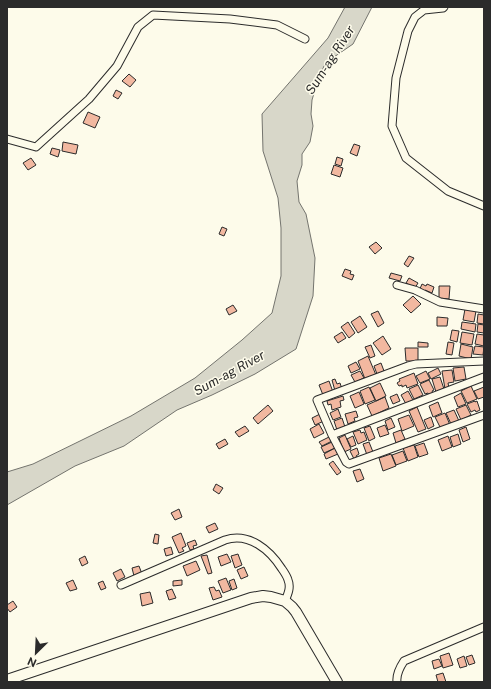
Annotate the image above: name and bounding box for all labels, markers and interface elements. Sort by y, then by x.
water label: Sum-ag River [302,23,358,97]
water label: Sum-ag River [191,347,267,399]
north arrow [16,633,56,673]
text: N [26,655,38,669]

